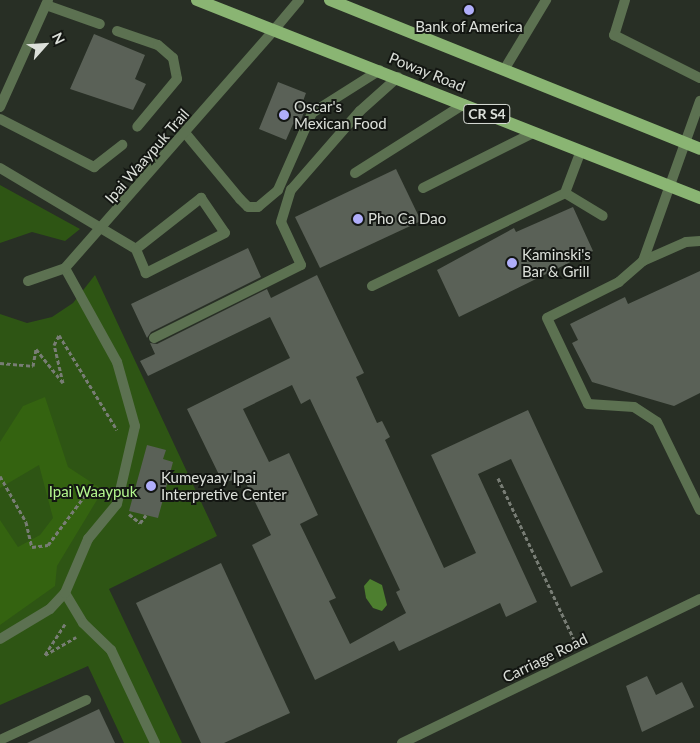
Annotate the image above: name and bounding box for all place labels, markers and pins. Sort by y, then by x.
marker: Bank of America [463,4,475,16]
place label: Bank of America [415,18,523,36]
place label: Oscar's Mexican Food [294,97,387,132]
marker: Oscar's Mexican Food [278,109,290,121]
place label: Pho Ca Dao [368,210,446,228]
marker: Pho Ca Dao [352,213,364,225]
place label: Kaminski's Bar & Grill [522,245,591,280]
marker: Kaminski's Bar & Grill [506,257,518,269]
place label: Kumeyaay Ipai Interpretive Center [161,468,287,503]
marker: Kumeyaay Ipai Interpretive Center [145,480,157,492]

